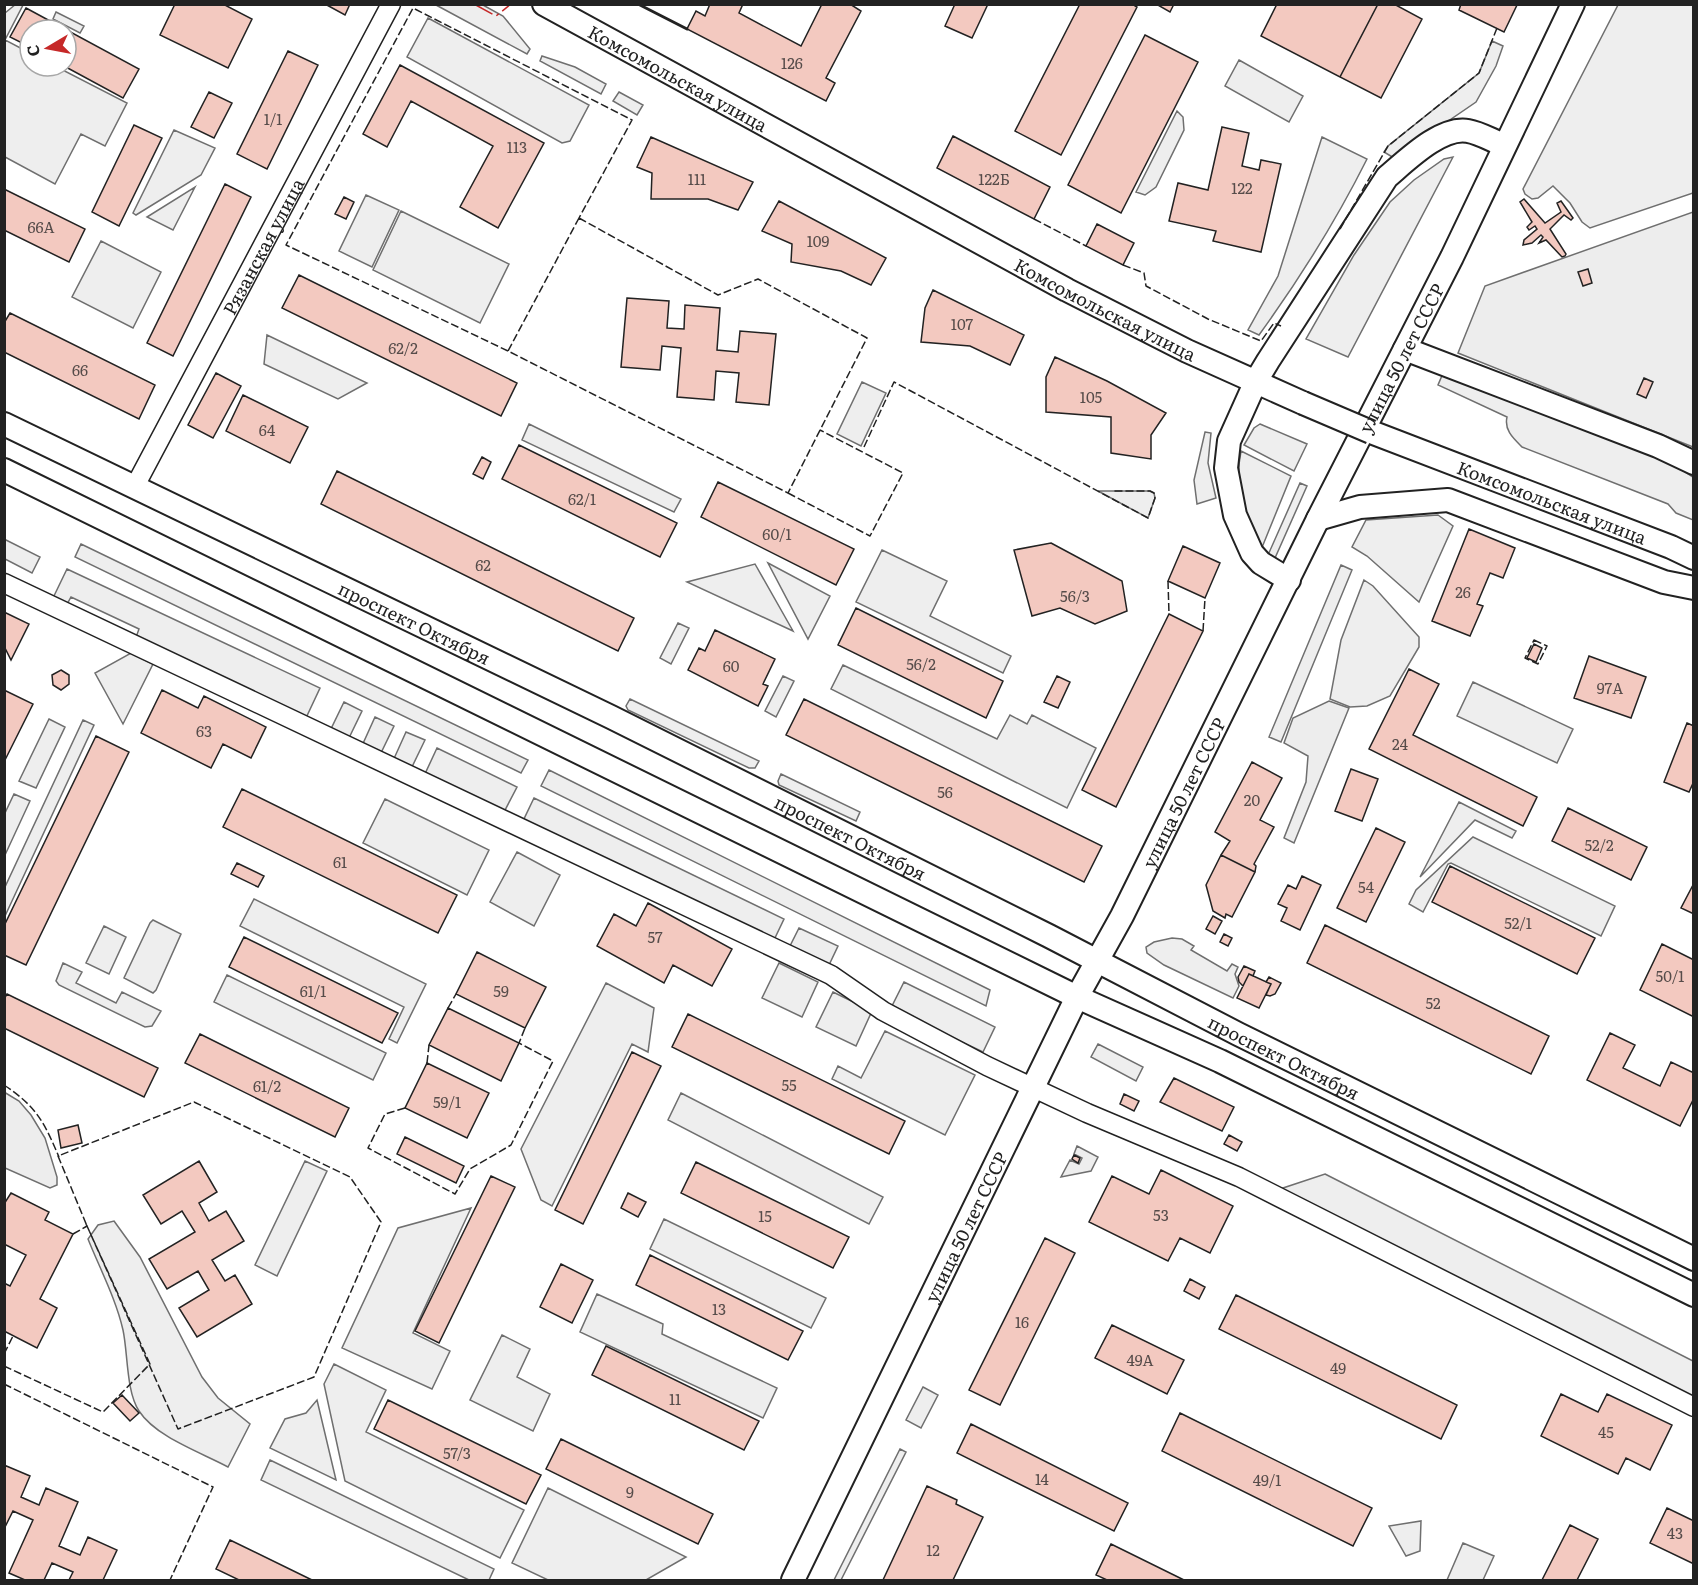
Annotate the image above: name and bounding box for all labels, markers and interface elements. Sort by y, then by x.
street label: Комсомольская улица [584,17,773,138]
north arrow [18,18,78,78]
text: С [19,43,45,58]
house number: 126 [781,51,803,74]
house number: 1/1 [264,107,282,130]
house number: 113 [507,135,527,158]
house number: 111 [688,167,706,190]
house number: 122Б [978,167,1010,190]
street label: Рязанская улица [215,173,310,319]
house number: 122 [1231,176,1253,199]
house number: 66А [27,215,55,238]
house number: 109 [807,229,829,252]
street label: Комсомольская улица [1010,251,1201,367]
street label: улица 50 лет СССР [1351,278,1450,437]
house number: 107 [951,312,974,335]
house number: 62/2 [388,336,418,359]
house number: 66 [72,358,88,381]
house number: 105 [1080,385,1103,408]
house number: 64 [259,418,275,441]
street label: Комсомольская улица [1453,453,1651,550]
house number: 62/1 [568,487,596,510]
house number: 60/1 [762,522,792,545]
house number: 62 [475,553,491,576]
street label: проспект Октября [334,574,495,670]
house number: 26 [1455,580,1471,603]
house number: 56/3 [1060,584,1090,607]
house number: 56/2 [906,652,936,675]
house number: 60 [723,654,740,677]
house number: 97А [1597,676,1623,699]
street label: улица 50 лет СССР [1134,712,1232,872]
house number: 63 [196,719,212,742]
house number: 24 [1392,732,1408,755]
house number: 56 [937,780,953,803]
street label: проспект Октября [770,788,931,886]
house number: 20 [1244,788,1260,811]
house number: 52/2 [1584,833,1614,856]
house number: 61 [333,850,347,873]
house number: 54 [1358,875,1374,898]
house number: 52/1 [1504,911,1532,934]
house number: 57 [647,925,663,948]
house number: 50/1 [1656,964,1684,987]
house number: 61/1 [300,979,326,1002]
house number: 59 [493,979,509,1002]
house number: 52 [1425,991,1441,1014]
street label: проспект Октября [1204,1007,1365,1106]
house number: 55 [781,1073,797,1096]
house number: 61/2 [253,1074,281,1097]
house number: 59/1 [433,1090,461,1113]
street label: улица 50 лет СССР [917,1147,1013,1307]
house number: 53 [1153,1203,1169,1226]
house number: 15 [758,1204,772,1227]
house number: 13 [712,1297,726,1320]
house number: 16 [1015,1310,1029,1333]
house number: 49А [1126,1348,1154,1371]
house number: 49 [1330,1356,1346,1379]
house number: 11 [669,1387,681,1410]
house number: 45 [1598,1420,1614,1443]
house number: 57/3 [443,1441,471,1464]
house number: 14 [1035,1467,1049,1490]
house number: 49/1 [1253,1468,1281,1491]
house number: 9 [626,1480,634,1503]
house number: 43 [1667,1521,1683,1544]
house number: 12 [926,1538,940,1561]

